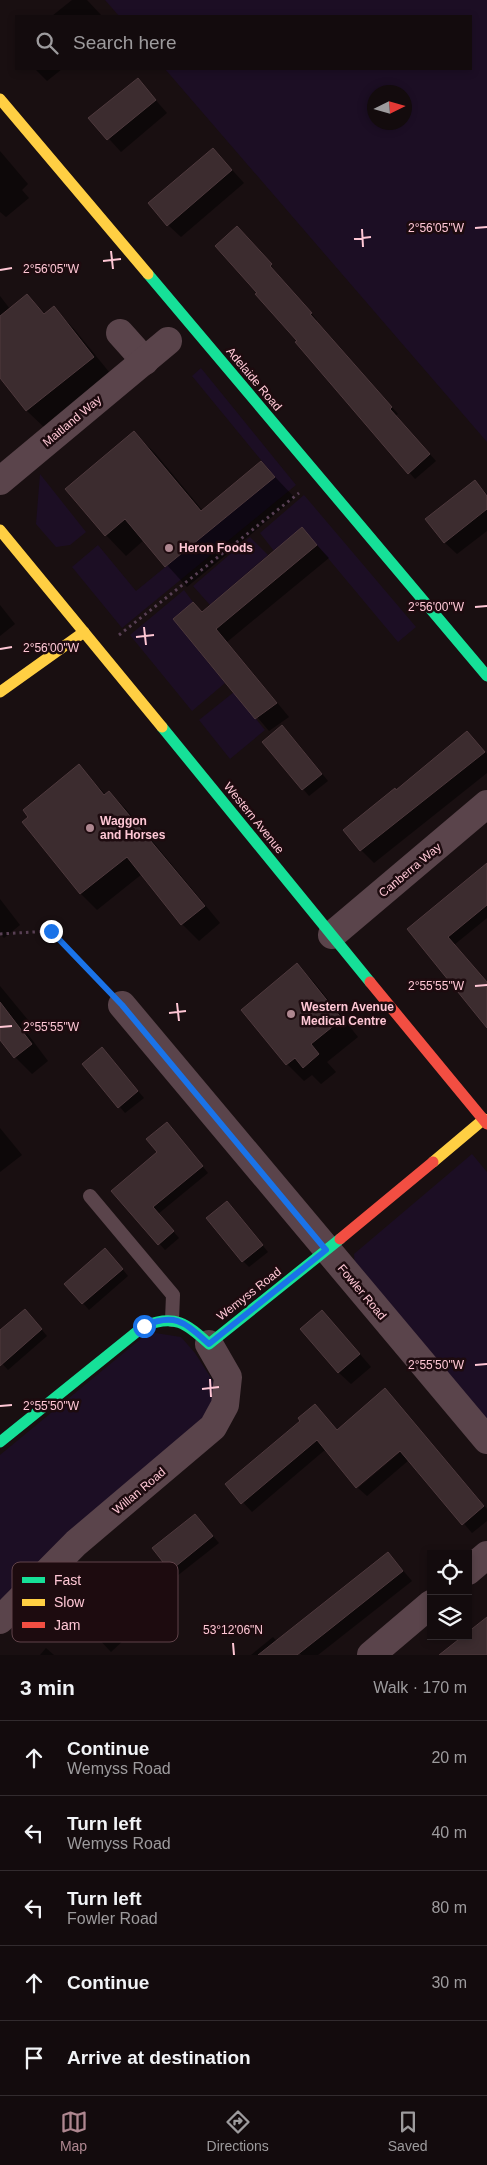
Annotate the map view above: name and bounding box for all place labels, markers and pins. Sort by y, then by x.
place label: Heron Foods [179,541,253,555]
marker: Heron Foods [163,542,175,554]
place label: Waggon and Horses [100,814,166,842]
marker: Waggon and Horses [84,822,96,834]
place label: Western Avenue Medical Centre [301,1000,394,1028]
marker: Western Avenue Medical Centre [285,1008,297,1020]

